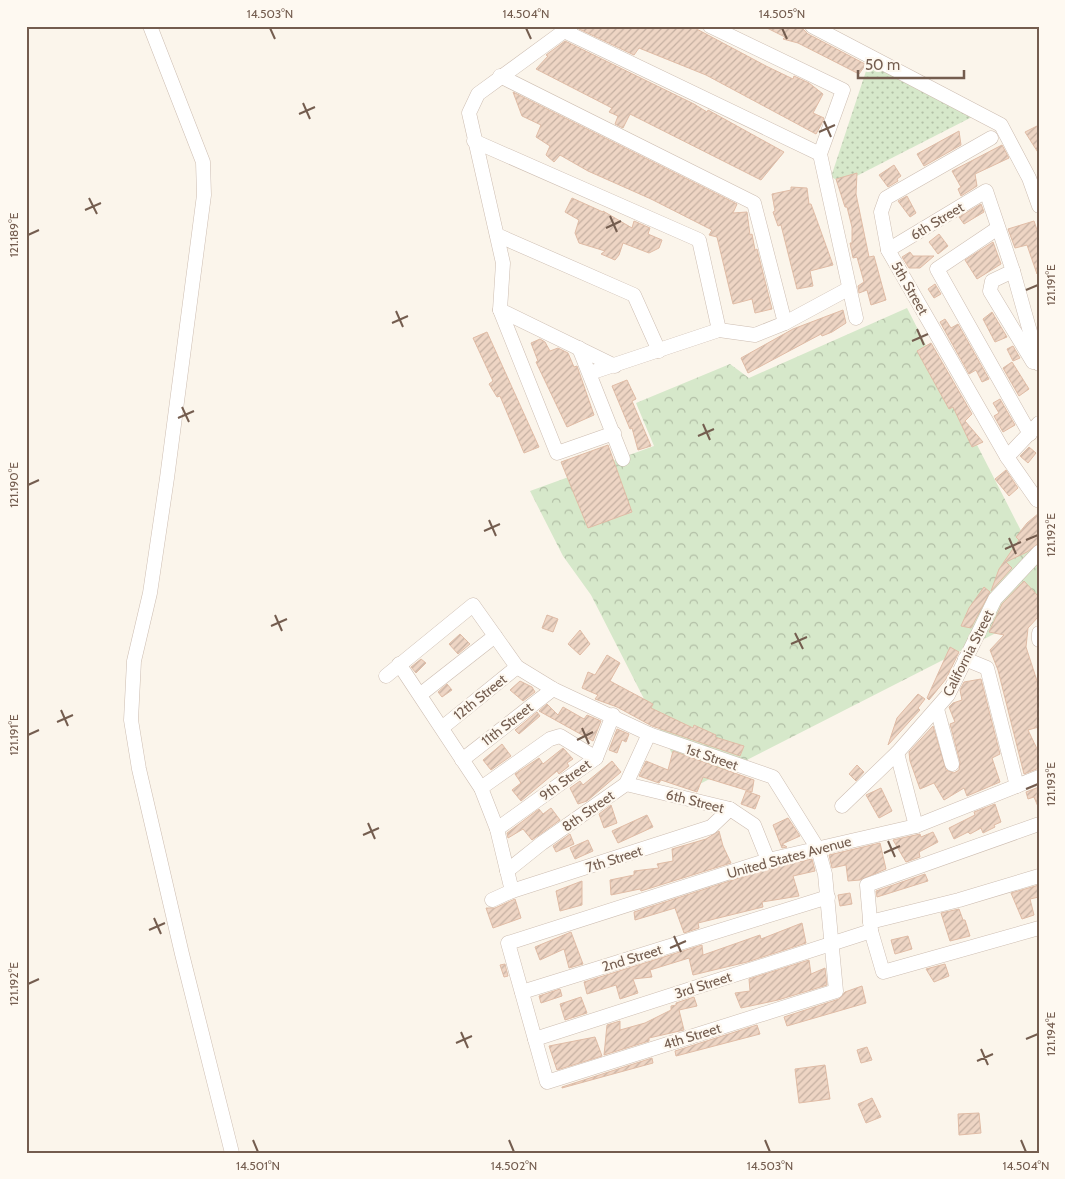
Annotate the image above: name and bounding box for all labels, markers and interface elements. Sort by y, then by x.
text: 14.503°N [247,6,293,21]
text: 14.504°N [503,6,549,21]
text: 14.505°N [759,6,805,21]
scale bar [858,48,964,80]
text: 50 m [865,56,900,74]
street label: 6th Street [907,198,967,244]
text: 121.189°E [6,212,21,257]
street label: 5th Street [887,258,933,318]
text: 121.191°E [1043,264,1058,306]
text: 121.190°E [6,462,21,508]
text: 121.192°E [1043,513,1058,557]
street label: California Street [938,606,998,699]
street label: 12th Street [450,670,510,724]
street label: 11th Street [478,698,537,750]
text: 121.191°E [6,714,21,756]
street label: 1st Street [683,740,741,774]
street label: 9th Street [536,755,595,805]
text: 121.193°E [1043,762,1058,806]
street label: 6th Street [664,785,726,817]
street label: 8th Street [558,786,618,836]
street label: United States Avenue [725,832,853,882]
street label: 7th Street [583,841,645,877]
street label: 2nd Street [600,940,665,976]
text: 121.192°E [6,962,21,1006]
street label: 3rd Street [672,967,734,1003]
text: 121.194°E [1043,1012,1058,1056]
street label: 4th Street [661,1019,723,1053]
text: 14.501°N [236,1158,280,1173]
text: 14.502°N [491,1158,537,1173]
text: 14.503°N [747,1158,793,1173]
text: 14.504°N [1003,1158,1049,1173]

